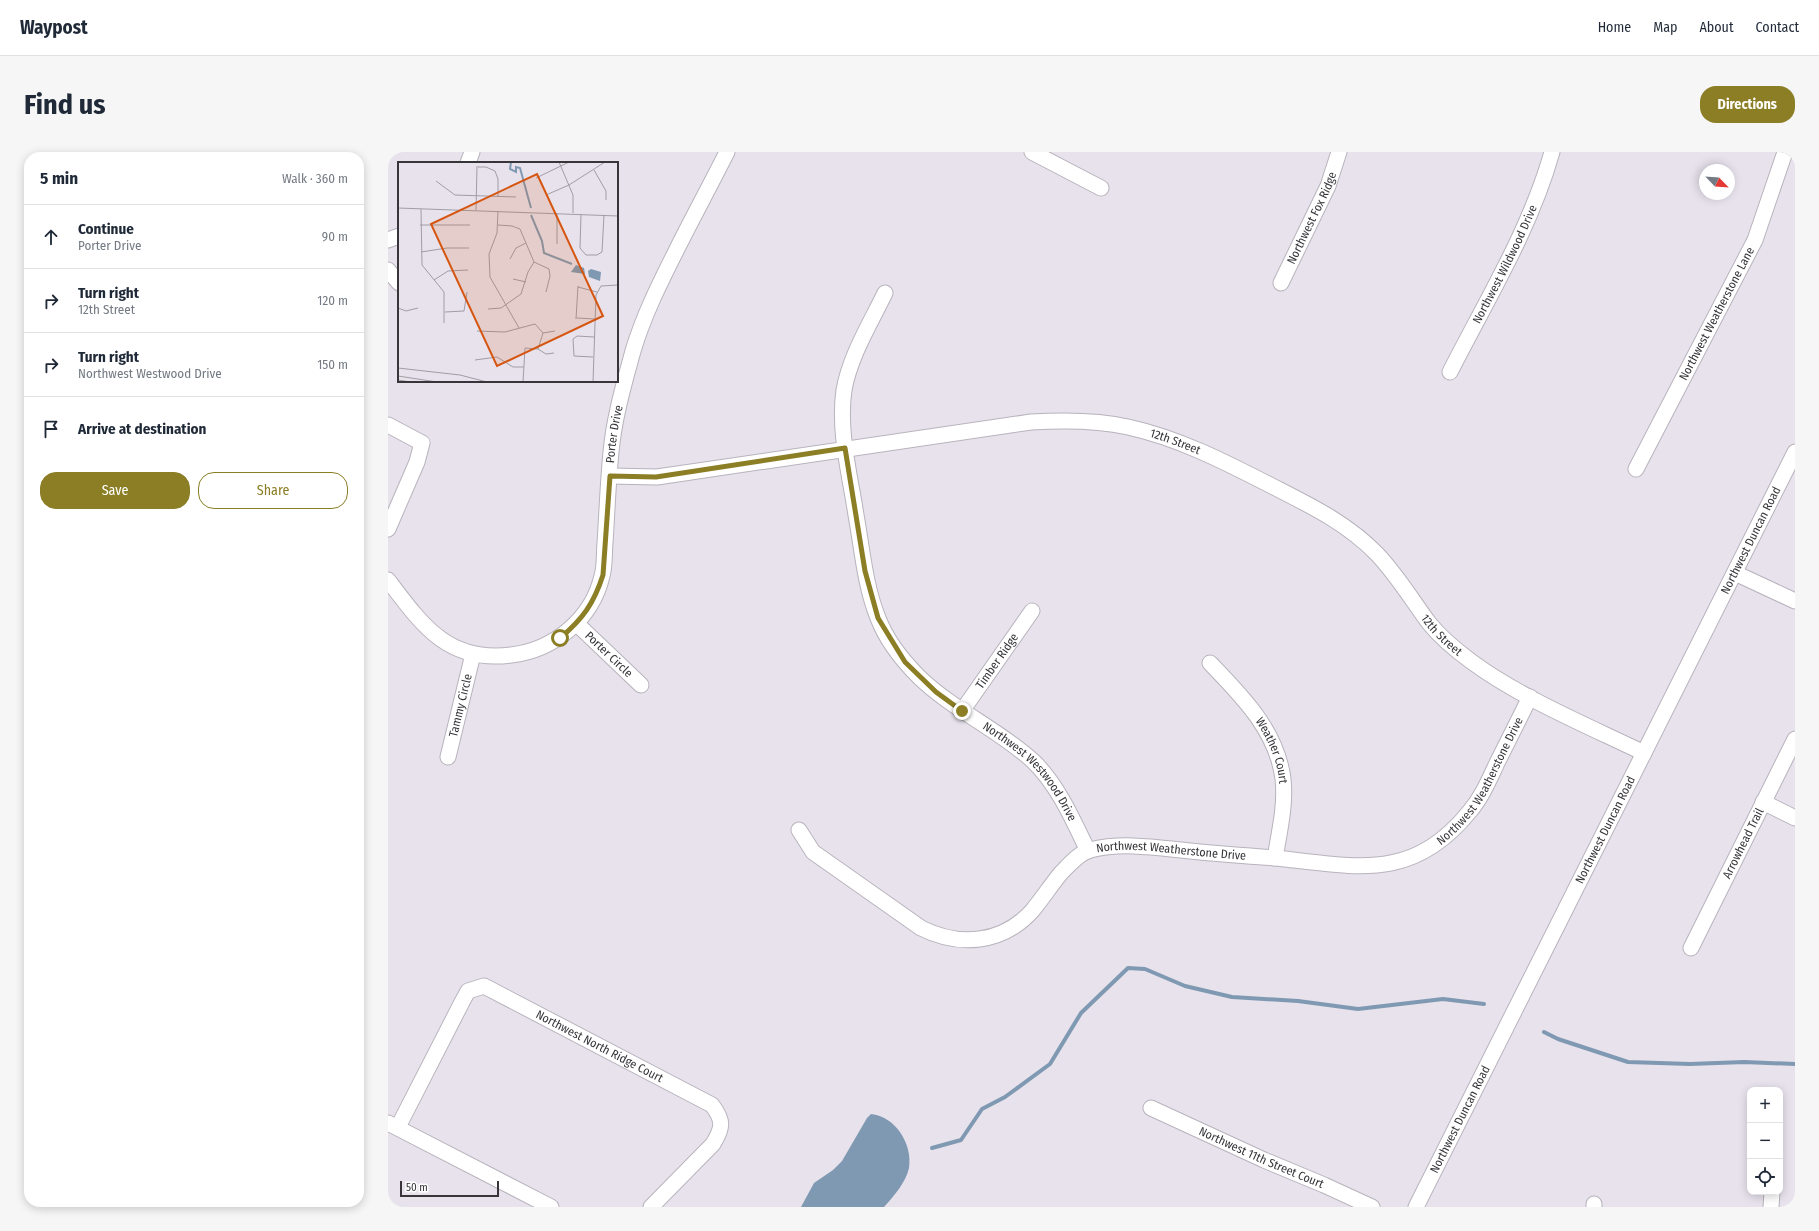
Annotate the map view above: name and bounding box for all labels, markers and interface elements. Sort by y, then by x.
text: Waypost [20,16,88,39]
text: Home [1598,19,1631,36]
text: Map [1653,19,1677,36]
text: About [1699,19,1734,36]
text: Contact [1756,19,1799,36]
button: Directions [1700,86,1795,123]
text: Find us [24,88,106,121]
inset map [398,162,618,382]
north arrow [1699,164,1735,200]
text: 5 min [40,168,78,189]
street label: Northwest Fox Ridge [1284,170,1339,266]
text: Walk · 360 m [282,171,348,186]
street label: Northwest Wildwood Drive [1470,203,1540,326]
text: Continue [78,220,134,238]
icon: ahead [40,226,62,248]
text: 90 m [322,229,348,244]
text: Porter Drive [78,238,141,253]
street label: Northwest Weatherstone Lane [1676,245,1757,383]
text: Turn right [78,284,139,302]
icon: right [40,290,62,312]
text: 120 m [317,293,348,308]
text: 12th Street [78,302,135,317]
text: Turn right [78,348,139,366]
icon: right [40,354,62,376]
text: 150 m [317,357,348,372]
text: Northwest Westwood Drive [78,366,222,381]
street label: Porter Drive [603,404,626,464]
icon: arrive [40,418,62,440]
text: Arrive at destination [78,420,206,438]
street label: 12th Street [1148,426,1203,457]
button: Save [40,472,190,509]
button: Share [198,472,348,509]
street label: Northwest Duncan Road [1718,484,1783,596]
street label: 12th Street [1418,612,1465,659]
street label: Porter Circle [582,628,636,680]
route start [551,629,569,647]
street label: Timber Ridge [973,631,1021,691]
street label: Tammy Circle [446,672,475,739]
route end [953,702,971,720]
street label: Weather Court [1253,715,1290,784]
street label: Northwest Weatherstone Drive [1434,715,1526,848]
street label: Northwest Westwood Drive [980,719,1079,824]
street label: Northwest Duncan Road [1573,774,1638,886]
street label: Arrowhead Trail [1720,806,1767,881]
street label: Northwest Weatherstone Drive [1095,839,1247,863]
street label: Northwest North Ridge Court [534,1007,666,1085]
street label: Northwest Duncan Road [1427,1063,1493,1175]
map controls [1747,1087,1783,1195]
button: + [1747,1087,1783,1123]
button: − [1747,1123,1783,1159]
street label: Northwest 11th Street Court [1197,1124,1326,1191]
button: locate [1747,1159,1783,1195]
scale bar [400,1179,499,1198]
text: 50 m [406,1181,428,1194]

